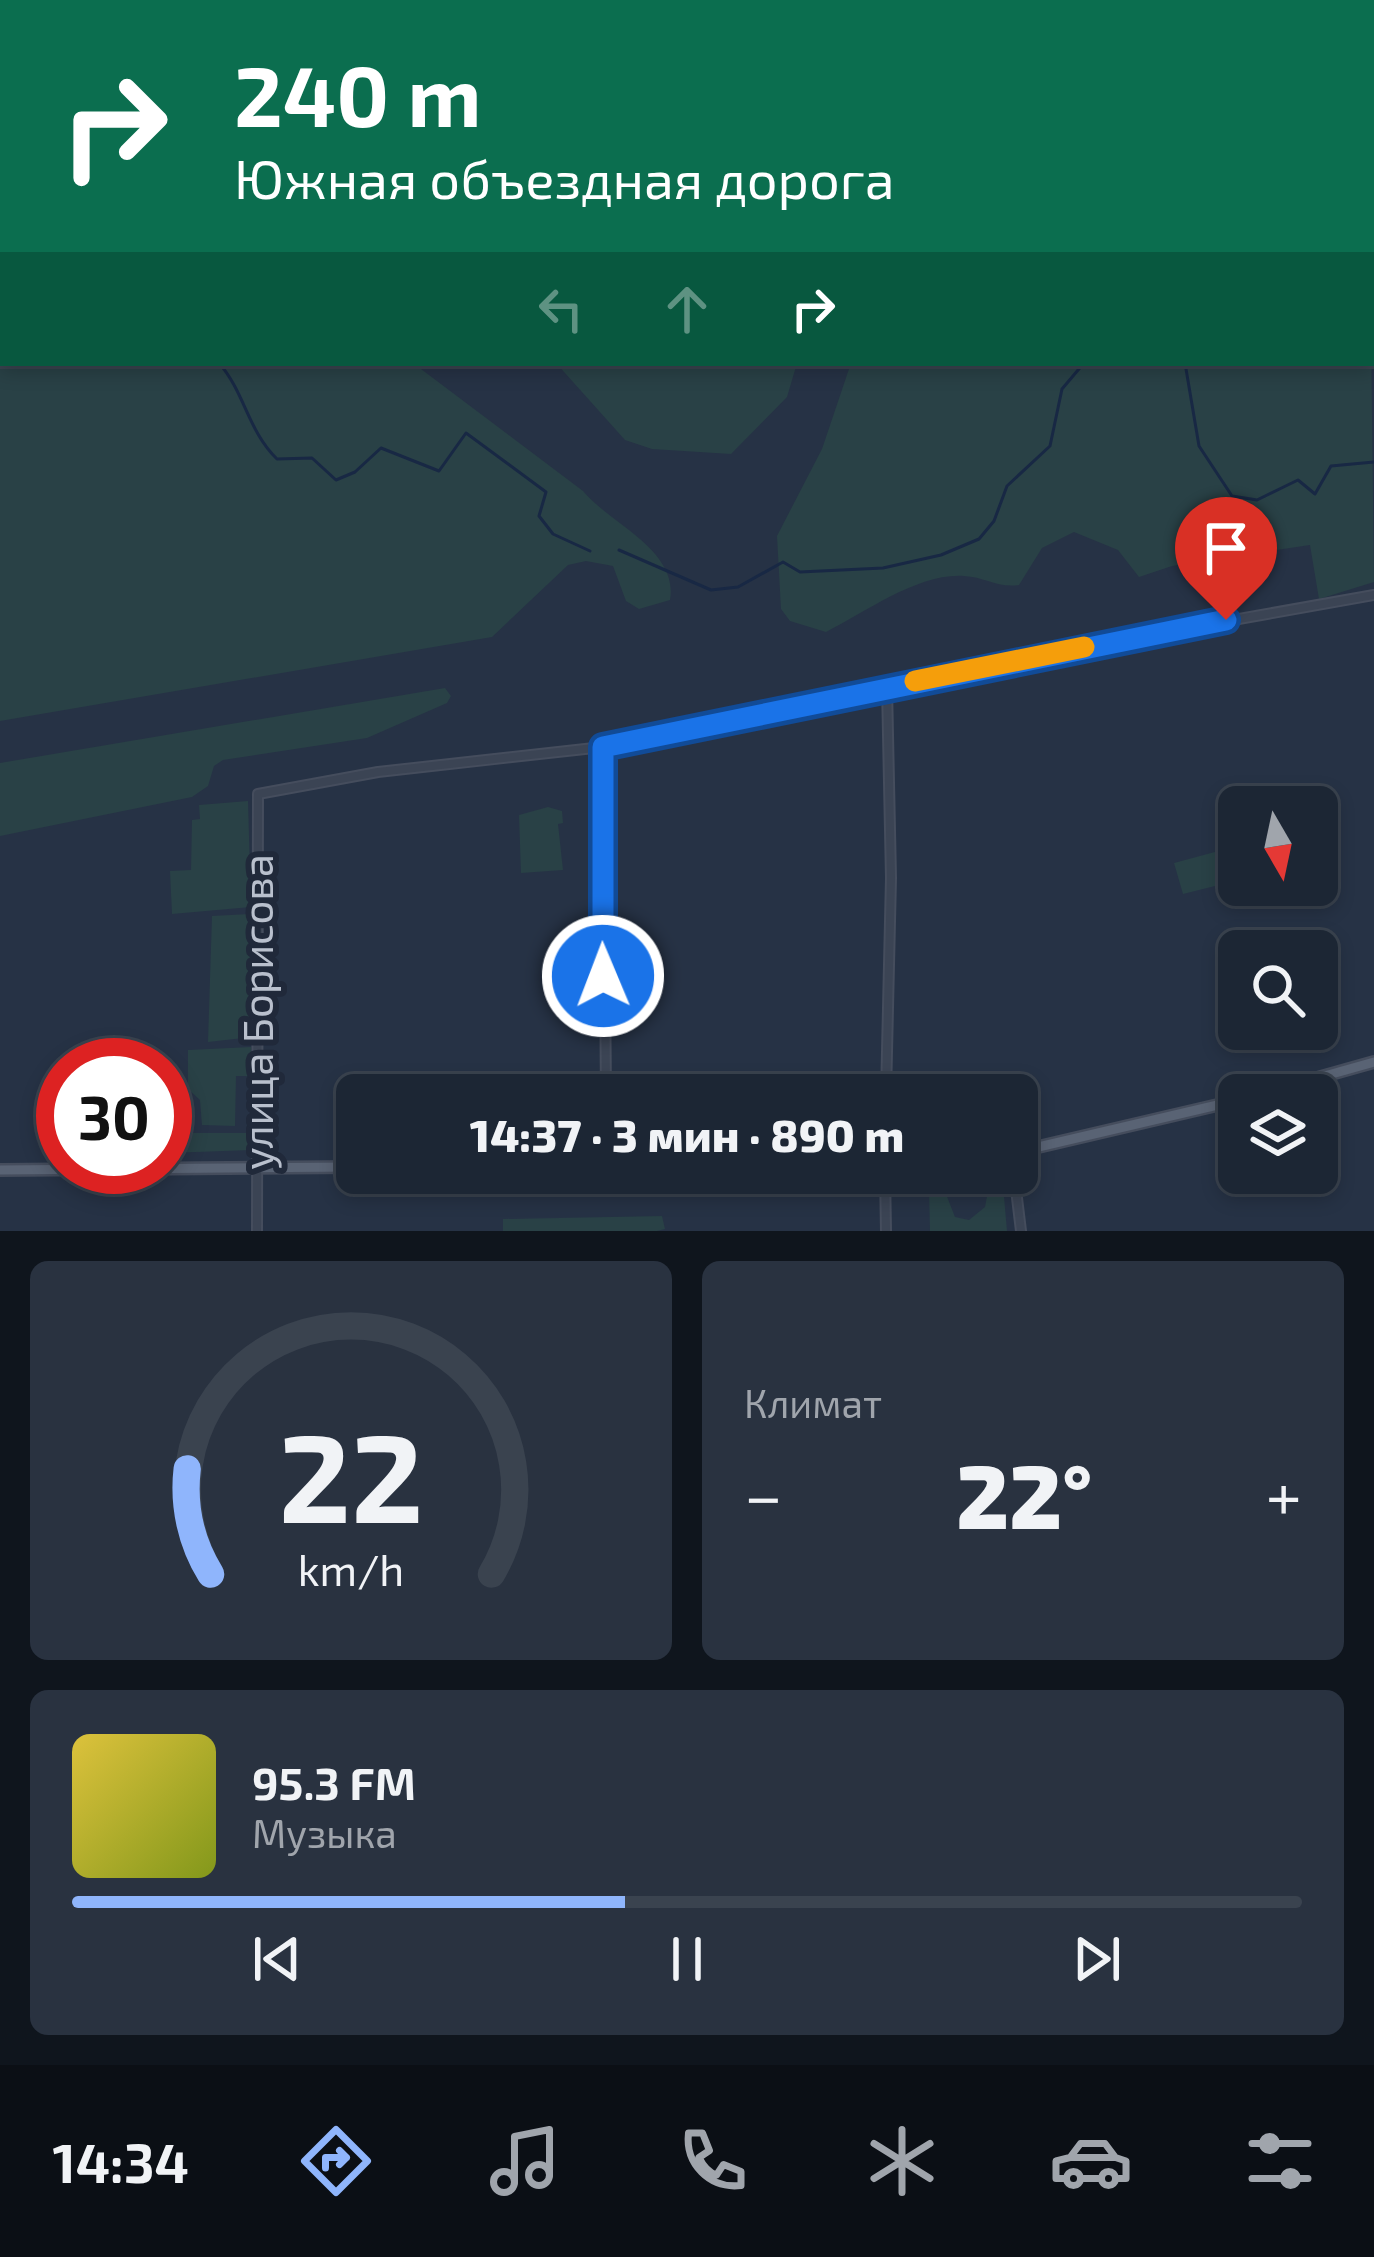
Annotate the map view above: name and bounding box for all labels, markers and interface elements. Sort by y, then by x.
text: 240 m [234,43,481,144]
icon: right [36,48,192,204]
text: Южная объездная дорога [234,145,895,210]
icon: left [528,276,594,342]
icon: ahead [654,276,720,342]
icon: right [780,276,846,342]
pin [1175,497,1277,620]
icon: arrive [1193,515,1259,581]
north arrow [1218,786,1338,906]
map controls [1218,786,1338,1194]
street label: улица Борисова [231,854,282,1170]
position arrow [540,913,666,1039]
button: search [1218,930,1338,1050]
speed limit sign: 30 [36,1038,192,1194]
button: layers [1218,1074,1338,1194]
text: 14:37 · 3 мин · 890 m [470,1107,904,1161]
text: Климат [744,1379,882,1426]
text: 22 [278,1398,424,1548]
text: 22° [956,1439,1092,1547]
text: − [744,1454,783,1533]
text: + [1266,1454,1302,1533]
text: km/h [298,1542,404,1594]
text: 95.3 FM [252,1755,416,1809]
text: Музыка [252,1809,397,1856]
icon: previous [244,1926,310,1992]
icon: pause [654,1926,720,1992]
icon: next [1064,1926,1130,1992]
icon: directions [294,2119,378,2203]
icon: music [483,2119,567,2203]
icon: phone [671,2119,755,2203]
icon: climate [860,2119,944,2203]
icon: car [1049,2119,1133,2203]
icon: filters [1238,2119,1322,2203]
text: 14:34 [52,2129,189,2194]

